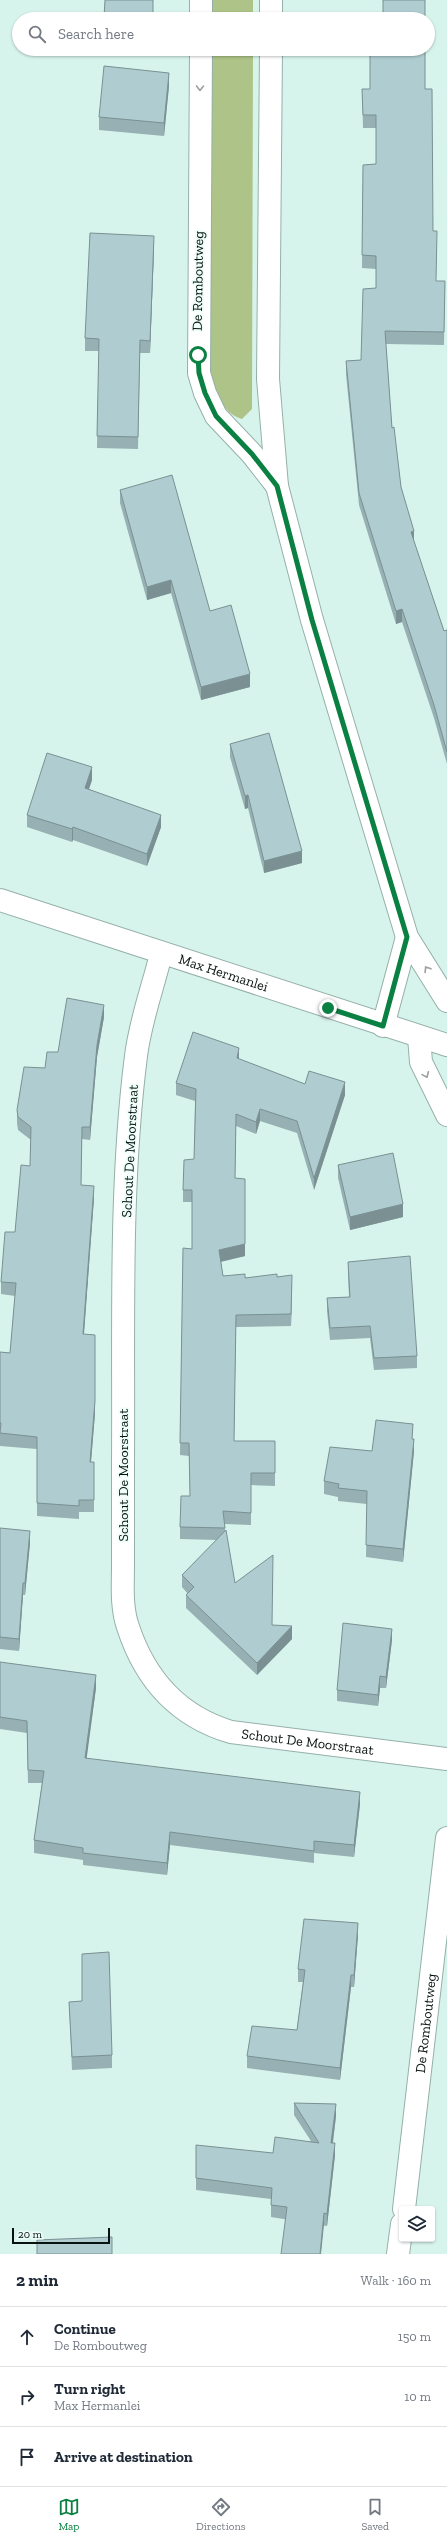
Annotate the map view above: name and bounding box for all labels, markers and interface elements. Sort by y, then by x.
search box [12,12,435,56]
icon: search [26,23,48,45]
text: Search here [58,25,134,43]
one-way arrow [196,85,204,91]
street label: De Romboutweg [189,231,207,331]
route start [189,346,207,364]
street label: Max Hermanlei [177,950,271,995]
one-way arrow [424,966,432,973]
route end [319,999,337,1017]
one-way arrow [421,1070,429,1078]
street label: Schout De Moorstraat [118,1083,142,1218]
street label: Schout De Moorstraat [115,1408,132,1542]
street label: Schout De Moorstraat [241,1725,376,1758]
street label: De Romboutweg [411,1972,440,2074]
map controls [399,2206,435,2242]
button: layers [399,2206,435,2242]
scale bar [12,2226,110,2245]
text: 20 m [18,2228,42,2241]
text: 2 min [16,2270,58,2290]
text: Walk · 160 m [361,2273,431,2288]
text: Continue [54,2320,116,2338]
icon: ahead [16,2326,38,2348]
text: 150 m [398,2329,431,2344]
text: De Romboutweg [54,2338,147,2353]
text: Turn right [54,2380,125,2398]
icon: right [16,2386,38,2408]
text: 10 m [404,2389,431,2404]
text: Max Hermanlei [54,2398,141,2413]
icon: arrive [16,2446,38,2468]
text: Arrive at destination [54,2448,193,2466]
tab: Map [58,2496,80,2533]
tab: Directions [196,2496,246,2533]
tab: Saved [361,2496,389,2533]

